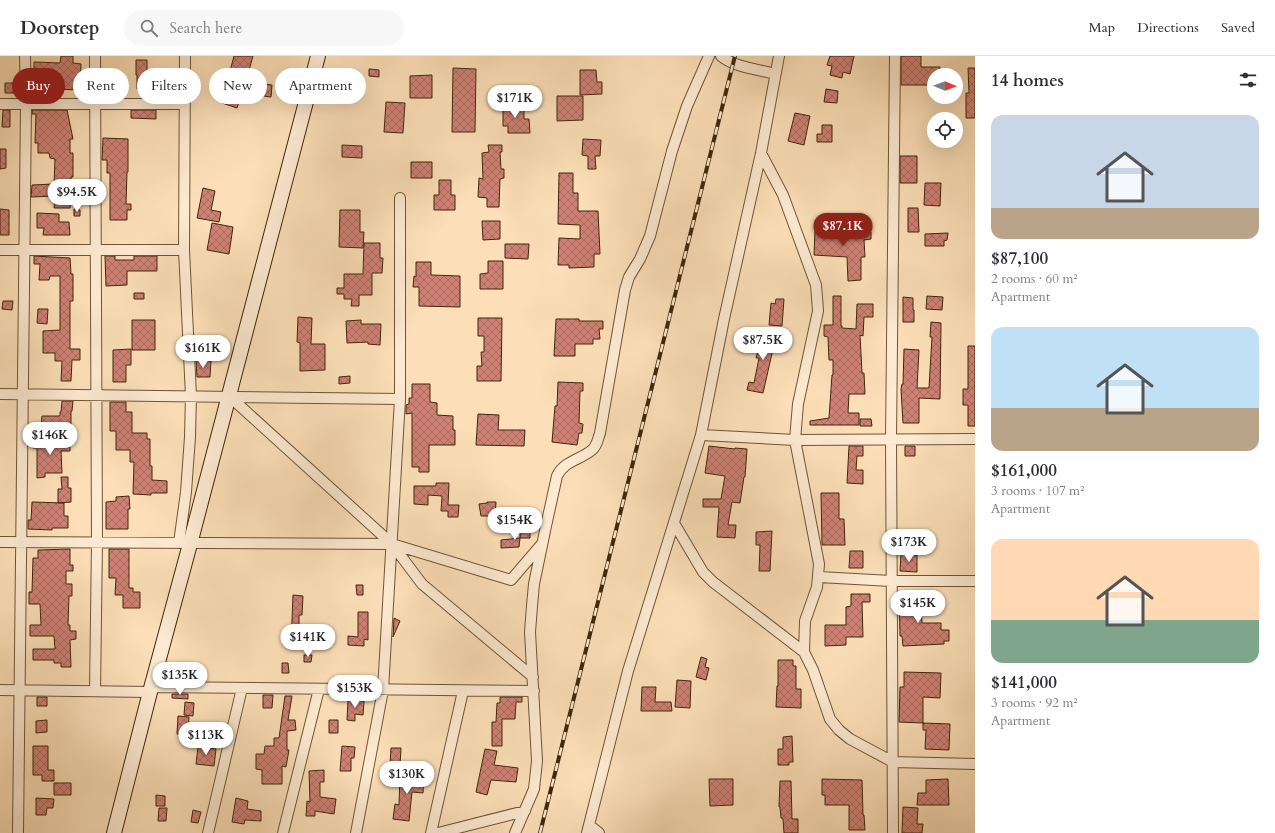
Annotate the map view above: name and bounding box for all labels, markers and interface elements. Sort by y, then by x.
search box [124,10,404,46]
text: Doorstep [20,15,100,41]
icon: search [138,17,160,39]
text: Search here [170,18,242,38]
text: Map [1089,18,1115,37]
text: Directions [1137,18,1199,37]
text: Saved [1221,18,1255,37]
chip: Buy [12,68,65,104]
chip: Rent [73,68,129,104]
chip: Filters [137,68,201,104]
chip: New [209,68,267,104]
chip: Apartment [275,68,366,104]
north arrow [927,68,963,104]
map controls [927,68,963,148]
text: 14 homes [991,69,1064,92]
icon: filters [1237,69,1259,91]
pin: $171K [487,85,543,119]
text: $171K [496,89,534,107]
button: locate [927,112,963,148]
icon: home [1089,141,1161,213]
pin: $94.5K [44,179,110,213]
text: $94.5K [57,183,97,201]
pin: $87.1K [810,213,876,247]
text: $87.1K [823,217,863,235]
text: $87,100 [991,247,1048,270]
text: 2 rooms · 60 m² [991,270,1078,288]
text: Apartment [991,288,1050,306]
pin: $87.5K [730,327,796,361]
text: $87.5K [743,331,783,349]
pin: $161K [175,335,231,369]
text: $161K [184,339,222,357]
icon: home [1089,353,1161,425]
pin: $146K [22,422,78,456]
text: $146K [31,426,69,444]
text: $161,000 [991,459,1057,482]
text: 3 rooms · 107 m² [991,482,1084,500]
text: Apartment [991,500,1050,518]
pin: $154K [487,507,543,541]
text: $154K [496,511,534,529]
pin: $173K [881,529,937,563]
text: $173K [890,533,928,551]
icon: home [1089,565,1161,637]
pin: $145K [890,590,946,624]
text: $145K [899,594,937,612]
pin: $141K [280,624,336,658]
text: $141K [289,628,327,646]
pin: $135K [152,662,208,696]
text: $135K [161,666,199,684]
text: $141,000 [991,671,1057,694]
pin: $153K [327,675,383,709]
text: $153K [336,679,374,697]
text: 3 rooms · 92 m² [991,694,1078,712]
text: Apartment [991,712,1050,730]
pin: $113K [178,722,234,756]
text: $113K [187,726,225,744]
pin: $130K [379,761,435,795]
text: $130K [388,765,426,783]

